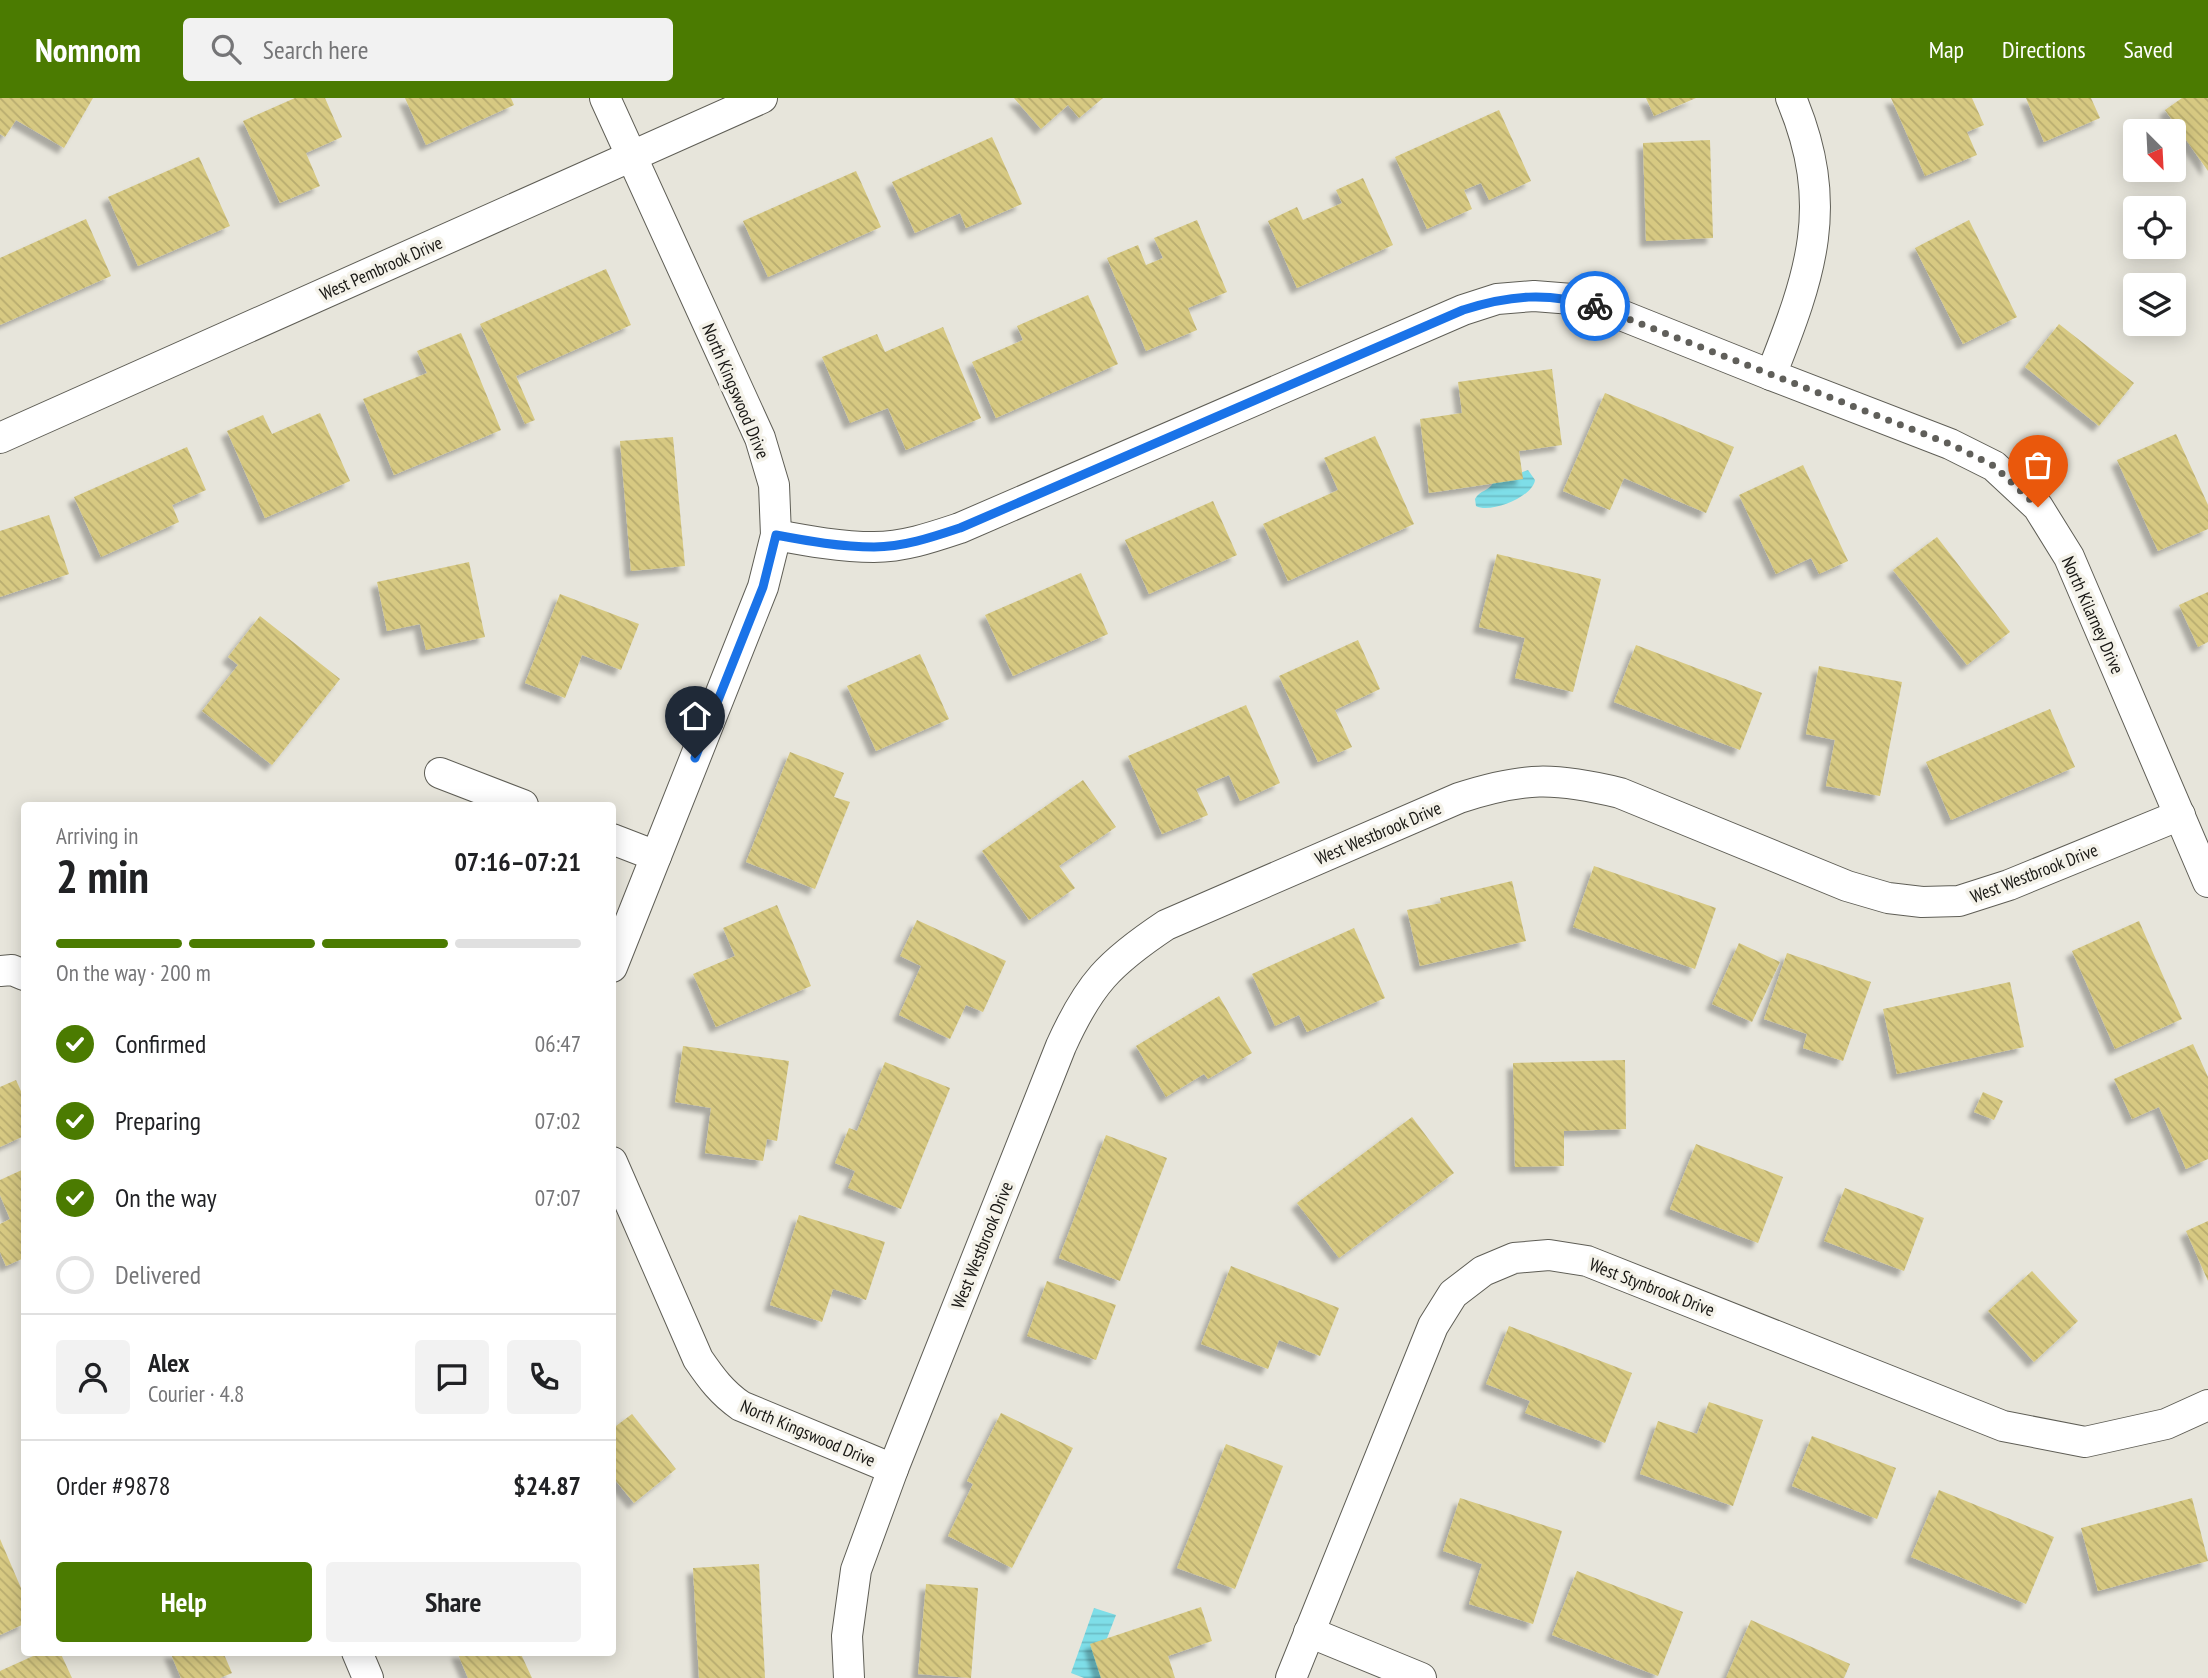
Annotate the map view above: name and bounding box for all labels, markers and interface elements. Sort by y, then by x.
search box [183,18,673,81]
text: Nomnom [35,28,141,71]
icon: search [207,30,245,68]
text: Search here [263,33,368,66]
text: Map [1929,34,1964,65]
text: Directions [2002,34,2086,65]
text: Saved [2124,34,2173,65]
north arrow [2123,119,2186,182]
map controls [2123,119,2186,336]
button: locate [2123,196,2186,259]
street label: West Pembrook Drive [316,231,446,305]
courier [1560,271,1630,341]
button: layers [2123,273,2186,336]
icon: bike [1576,287,1614,325]
street label: North Kingswood Drive [697,320,775,462]
pin [2008,435,2068,507]
icon: bag [2019,446,2057,484]
street label: North Kilarney Drive [2057,553,2129,677]
pin [665,686,725,758]
icon: home [676,697,714,735]
street label: West Westbrook Drive [1311,796,1445,870]
text: Arriving in [56,821,138,850]
street label: West Westbrook Drive [1967,838,2101,908]
text: 07:16–07:21 [454,845,581,878]
text: 2 min [56,846,149,906]
text: On the way · 200 m [56,958,211,987]
icon: check [56,1025,94,1063]
text: Confirmed [115,1027,206,1060]
text: 06:47 [535,1029,581,1058]
icon: check [56,1102,94,1140]
text: Preparing [115,1104,201,1137]
text: 07:02 [535,1106,581,1135]
street label: West Westbrook Drive [946,1178,1018,1312]
icon: check [56,1179,94,1217]
text: On the way [115,1181,217,1214]
text: 07:07 [535,1183,581,1212]
street label: West Stynbrook Drive [1586,1253,1718,1321]
text: Delivered [115,1258,201,1291]
button: person [56,1340,130,1414]
button: chat [415,1340,489,1414]
button: phone [507,1340,581,1414]
text: Alex [148,1346,189,1379]
text: Courier · 4.8 [148,1379,244,1408]
street label: North Kingswood Drive [737,1394,879,1472]
text: Order #9878 [56,1469,171,1502]
text: $24.87 [513,1469,581,1502]
button: Help [56,1562,312,1642]
button: Share [326,1562,581,1642]

